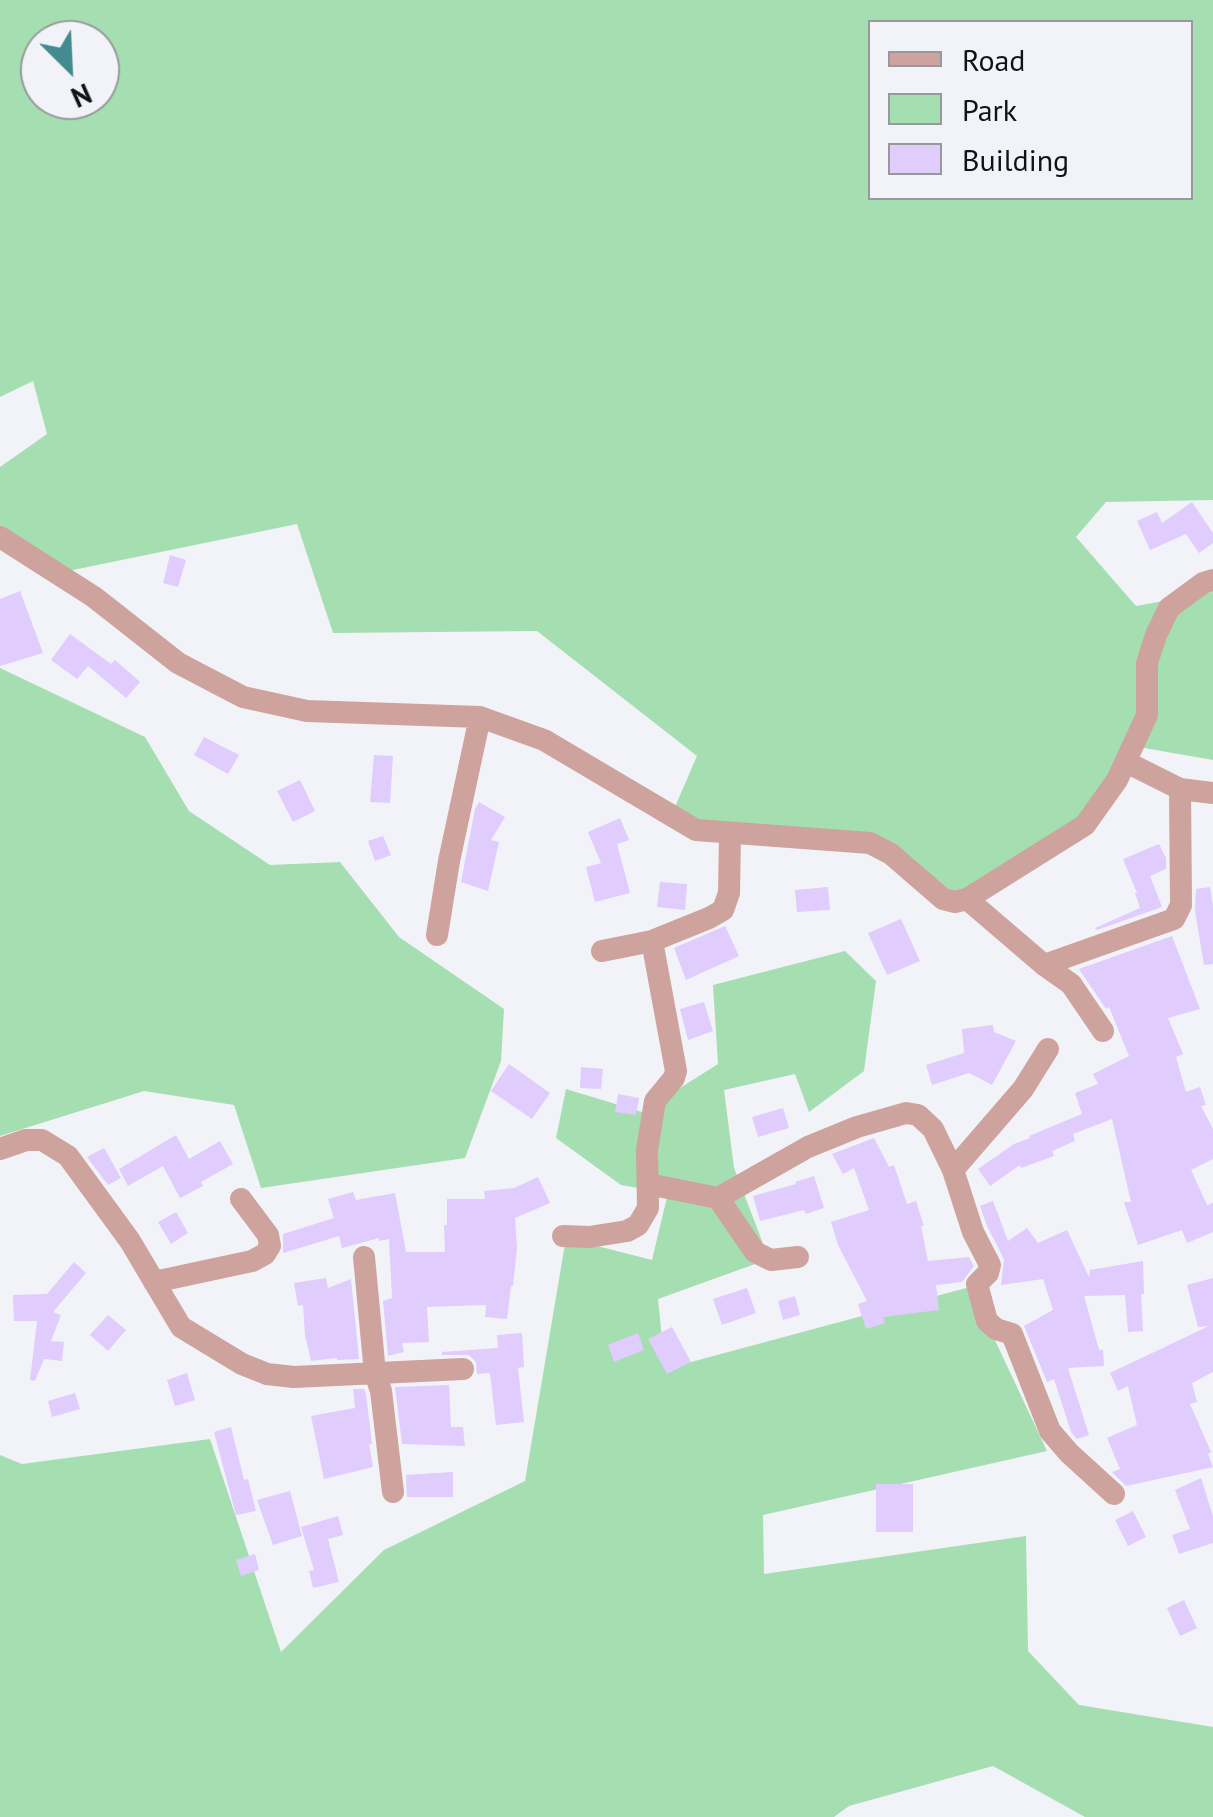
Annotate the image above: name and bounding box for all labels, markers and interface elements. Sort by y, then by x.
north arrow [20,20,120,120]
legend [868,20,1193,200]
text: Road [962,40,1026,79]
text: N [66,75,98,117]
text: Park [962,90,1017,129]
text: Building [962,140,1069,179]

